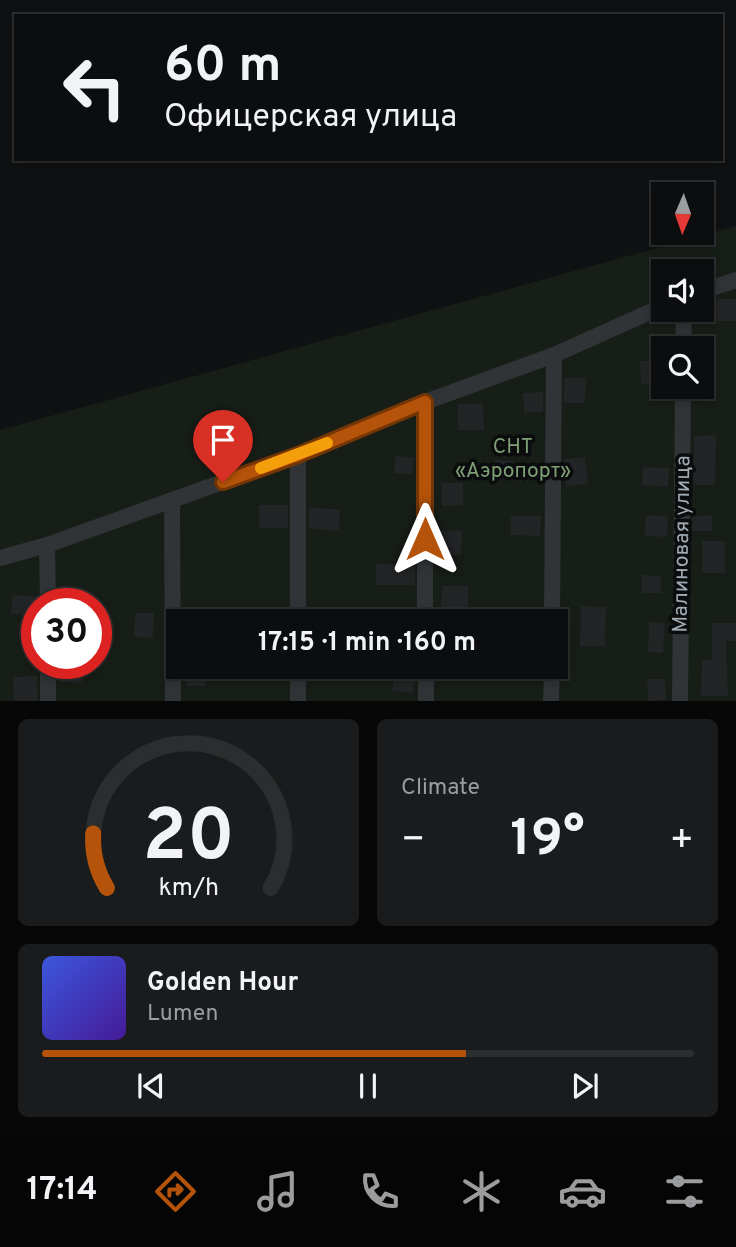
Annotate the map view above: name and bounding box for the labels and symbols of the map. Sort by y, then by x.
north arrow [651,182,714,245]
pin [193,410,253,482]
park label: СНТ «Аэропорт» [455,434,571,485]
street label: Малиновая улица [667,455,698,633]
position arrow [388,502,462,576]
speed limit sign: 30 [21,588,112,679]

